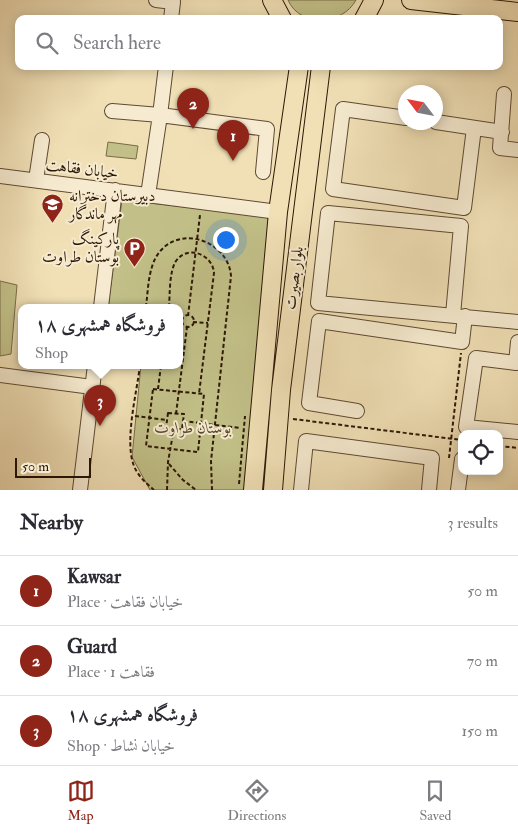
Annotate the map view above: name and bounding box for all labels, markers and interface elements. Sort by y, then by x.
search box [15,15,503,70]
icon: search [33,29,61,57]
text: Search here [73,31,161,55]
north arrow [398,85,443,130]
pin: 2 [177,88,209,129]
pin: 1 [217,120,249,161]
street label: خیابان فقاهت [45,155,119,183]
place label: دبیرستان دخترانه مهر ماندگار [67,186,155,224]
school or university icon: دبیرستان دخترانه مهر ماندگار [41,193,65,224]
your location [213,227,239,253]
place label: پارکینگ بوستان طراوت [42,228,120,267]
parking icon: پارکینگ بوستان طراوت [123,236,147,267]
street label: بلوار بصیرت [280,245,308,311]
popup [18,304,183,369]
text: فروشگاه همشهری ۱۸ [35,313,166,337]
text: Shop [35,343,68,363]
pin: 3 [84,385,116,426]
park label: بوستان طراوت [155,418,231,438]
map controls [458,430,503,475]
button: locate [458,430,503,475]
scale bar [15,455,91,478]
text: 50 m [22,458,49,475]
text: Nearby [20,509,83,536]
text: 3 results [447,513,498,533]
text: Kawsar [67,565,121,589]
text: 1 [33,581,39,601]
text: 50 m [467,581,498,601]
text: Place · خیابان فقاهت [67,592,183,612]
text: Guard [67,635,117,659]
text: 2 [32,651,40,671]
text: 70 m [467,651,498,671]
text: Place · فقاهت 1 [67,662,155,682]
text: فروشگاه همشهری ۱۸ [67,703,198,727]
text: 3 [33,721,39,741]
text: 150 m [461,721,498,741]
text: Shop · خیابان نشاط [67,736,175,756]
tab: Map [67,777,95,824]
tab: Directions [228,777,286,824]
tab: Saved [419,777,451,824]

